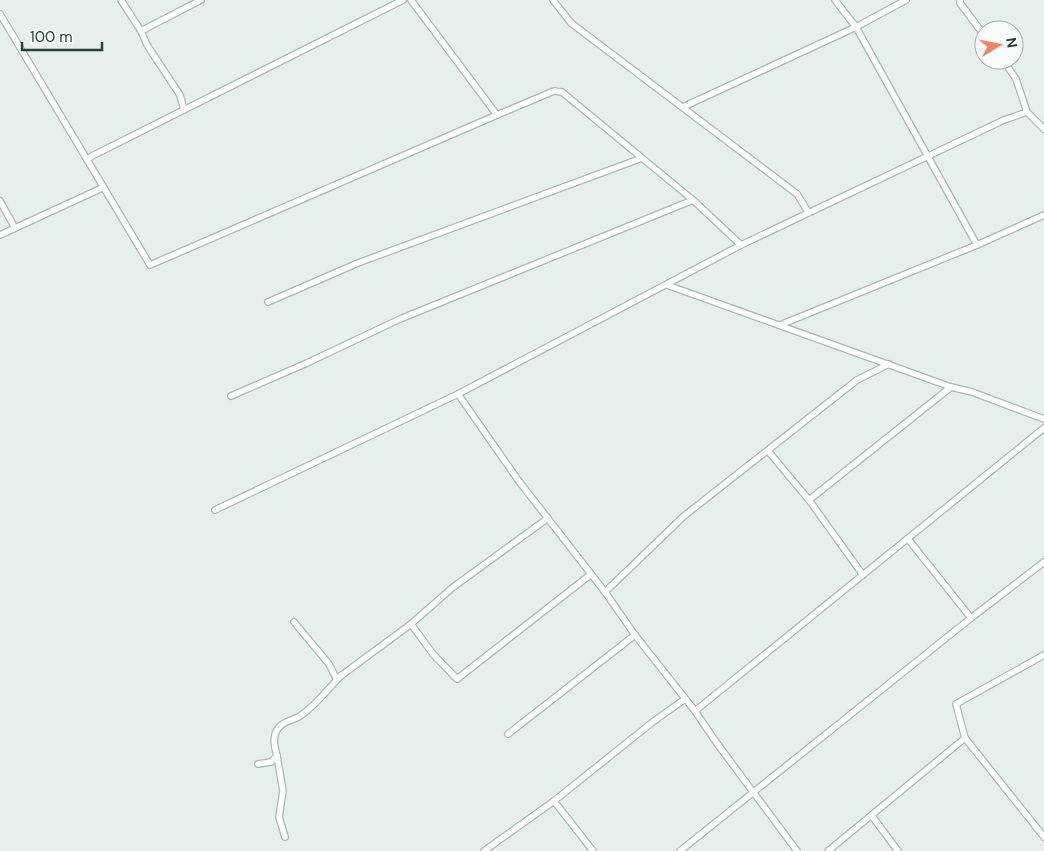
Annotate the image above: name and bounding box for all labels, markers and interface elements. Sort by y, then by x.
scale bar [22,20,102,52]
north arrow [974,20,1024,70]
text: 100 m [30,27,73,47]
text: N [1002,36,1022,49]

